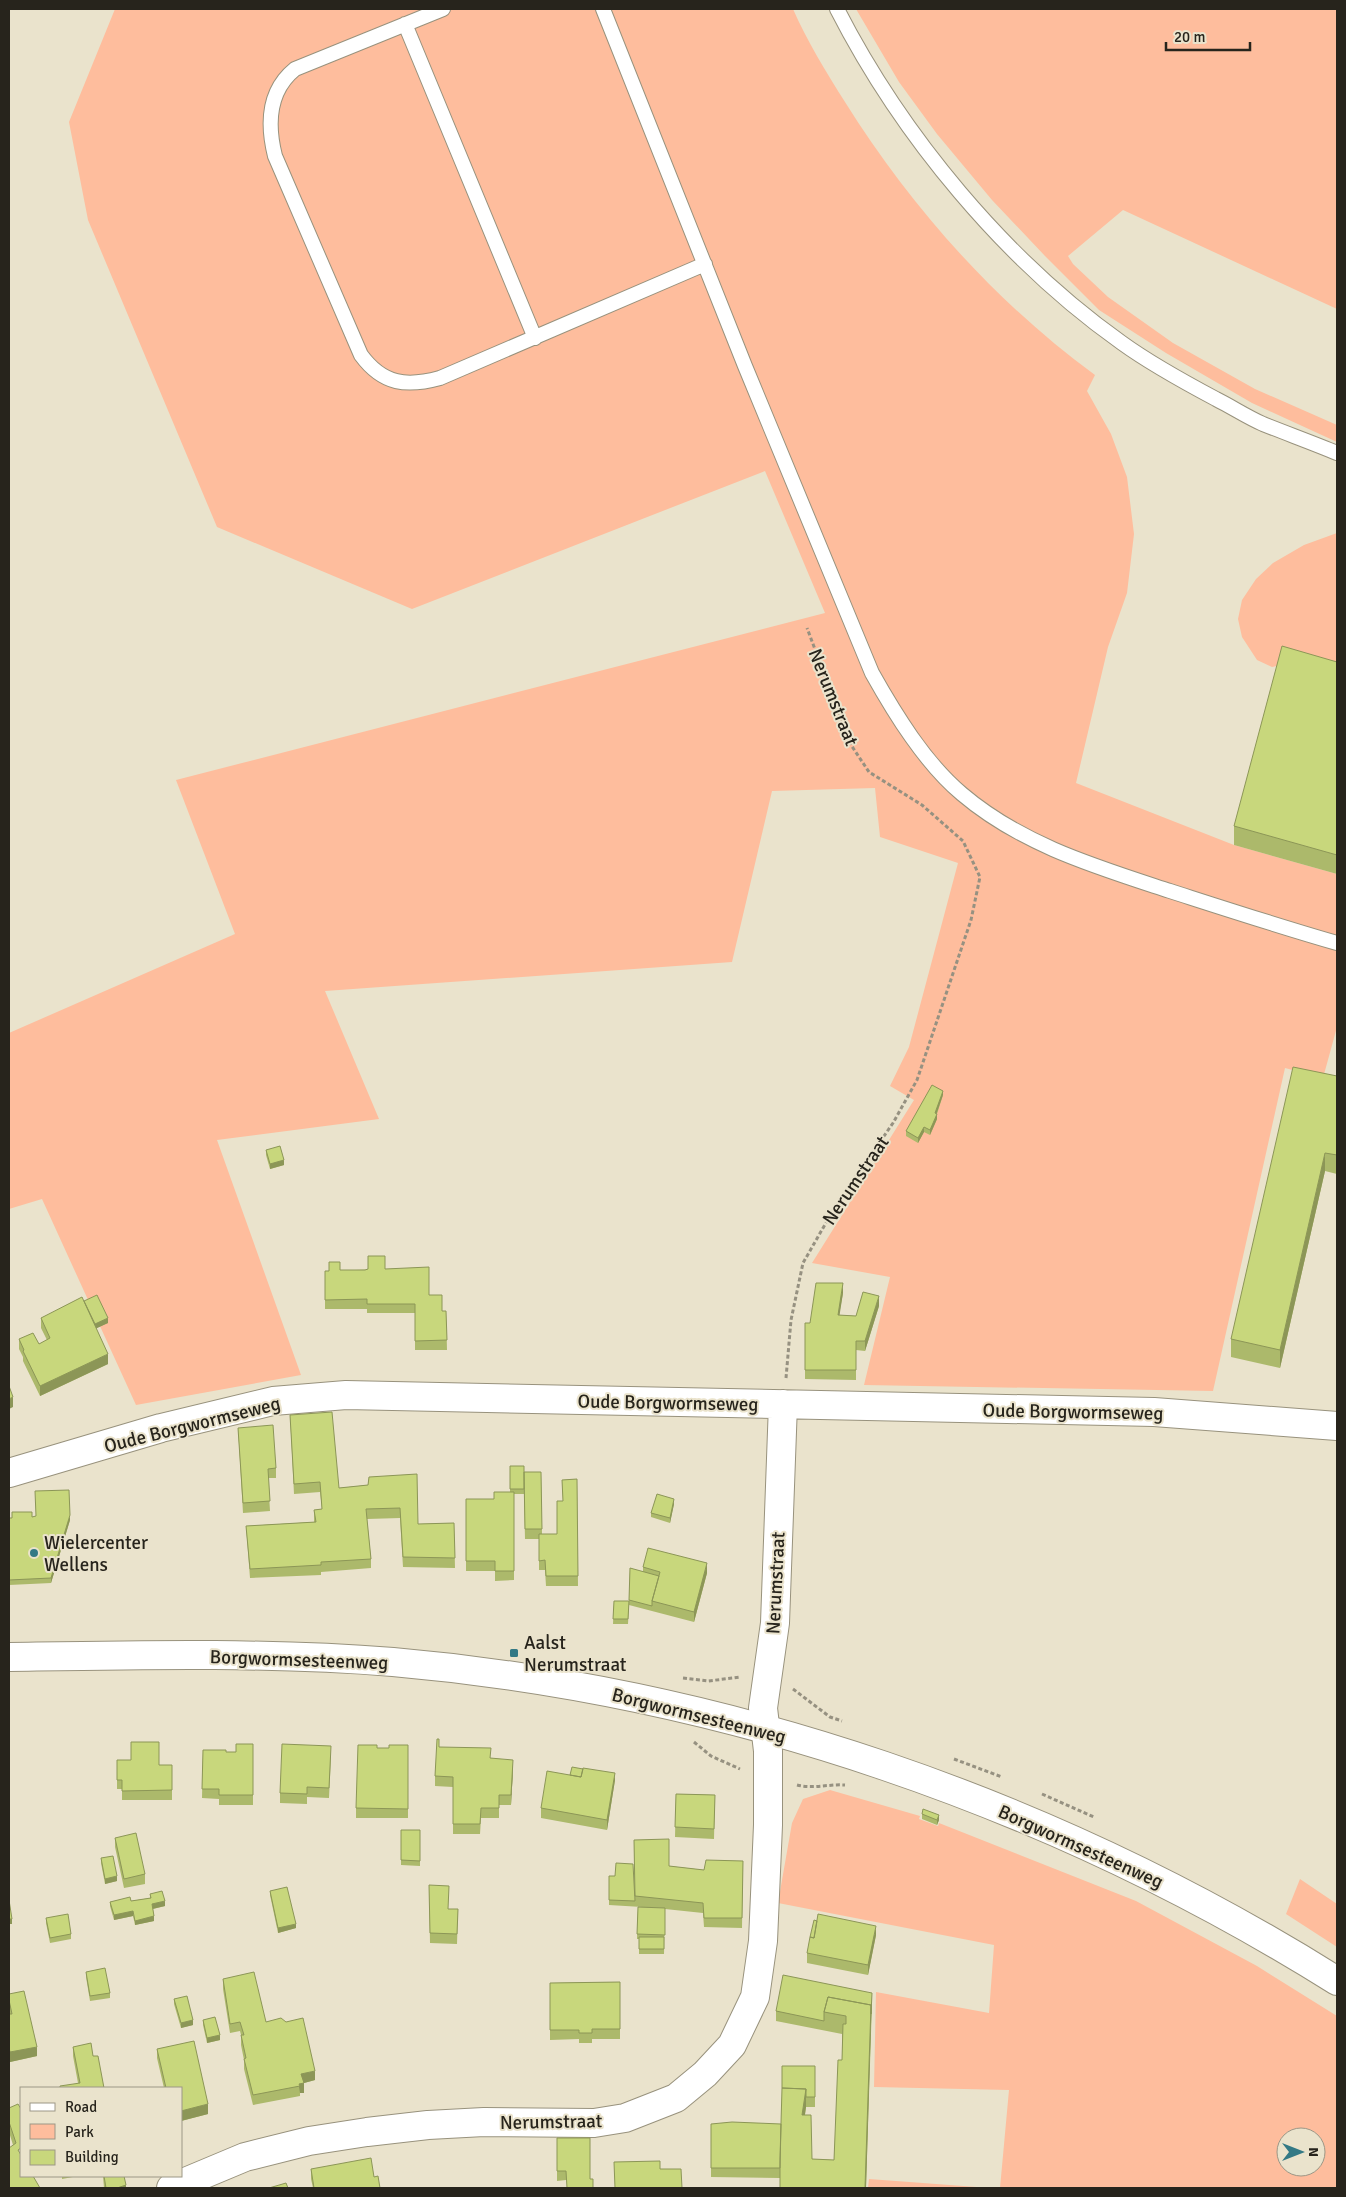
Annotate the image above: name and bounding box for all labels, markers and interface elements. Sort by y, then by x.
scale bar [1166,20,1250,52]
text: 20 m [1174,28,1205,46]
street label: Nerumstraat [803,645,864,750]
street label: Nerumstraat [817,1131,895,1230]
street label: Oude Borgwormseweg [577,1389,759,1417]
street label: Oude Borgwormseweg [102,1391,283,1459]
street label: Oude Borgwormseweg [982,1398,1164,1426]
place label: Wielercenter Wellens [44,1531,148,1577]
street label: Nerumstraat [761,1531,791,1635]
marker: Wielercenter Wellens [28,1547,40,1559]
place label: Aalst Nerumstraat [524,1631,627,1677]
street label: Borgwormsesteenweg [209,1645,389,1675]
marker: Aalst Nerumstraat [508,1647,520,1659]
street label: Borgwormsesteenweg [609,1683,788,1749]
street label: Borgwormsesteenweg [994,1800,1167,1894]
legend [20,2087,182,2177]
text: Road [65,2098,97,2116]
street label: Nerumstraat [500,2109,603,2135]
text: Park [65,2123,94,2141]
north arrow [1276,2127,1326,2177]
text: N [1305,2147,1322,2157]
text: Building [65,2148,119,2166]

